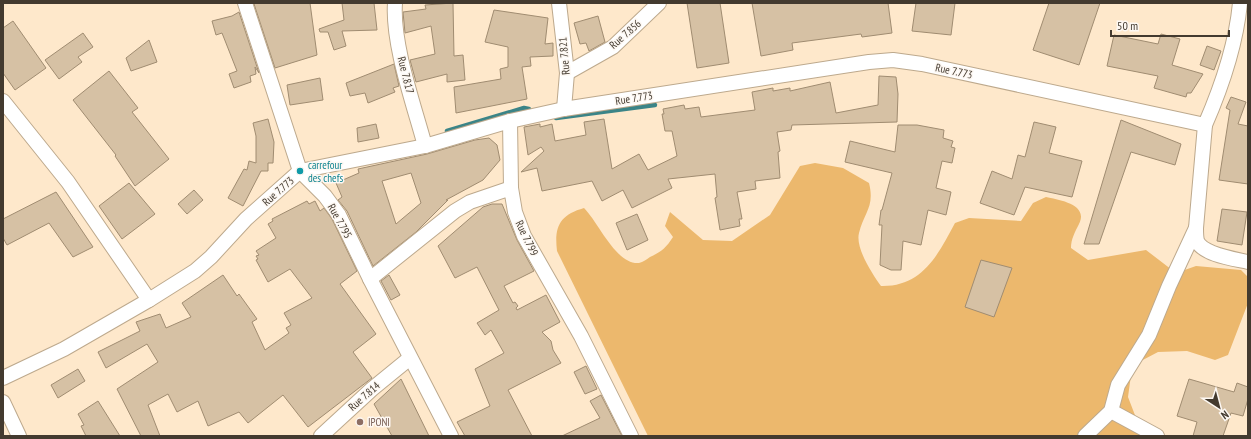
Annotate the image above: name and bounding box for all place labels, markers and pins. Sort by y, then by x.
place label: carrefour des chefs [308,158,343,185]
marker: carrefour des chefs [295,166,305,176]
place label: IPONI [368,415,390,429]
marker: IPONI [355,417,365,427]

